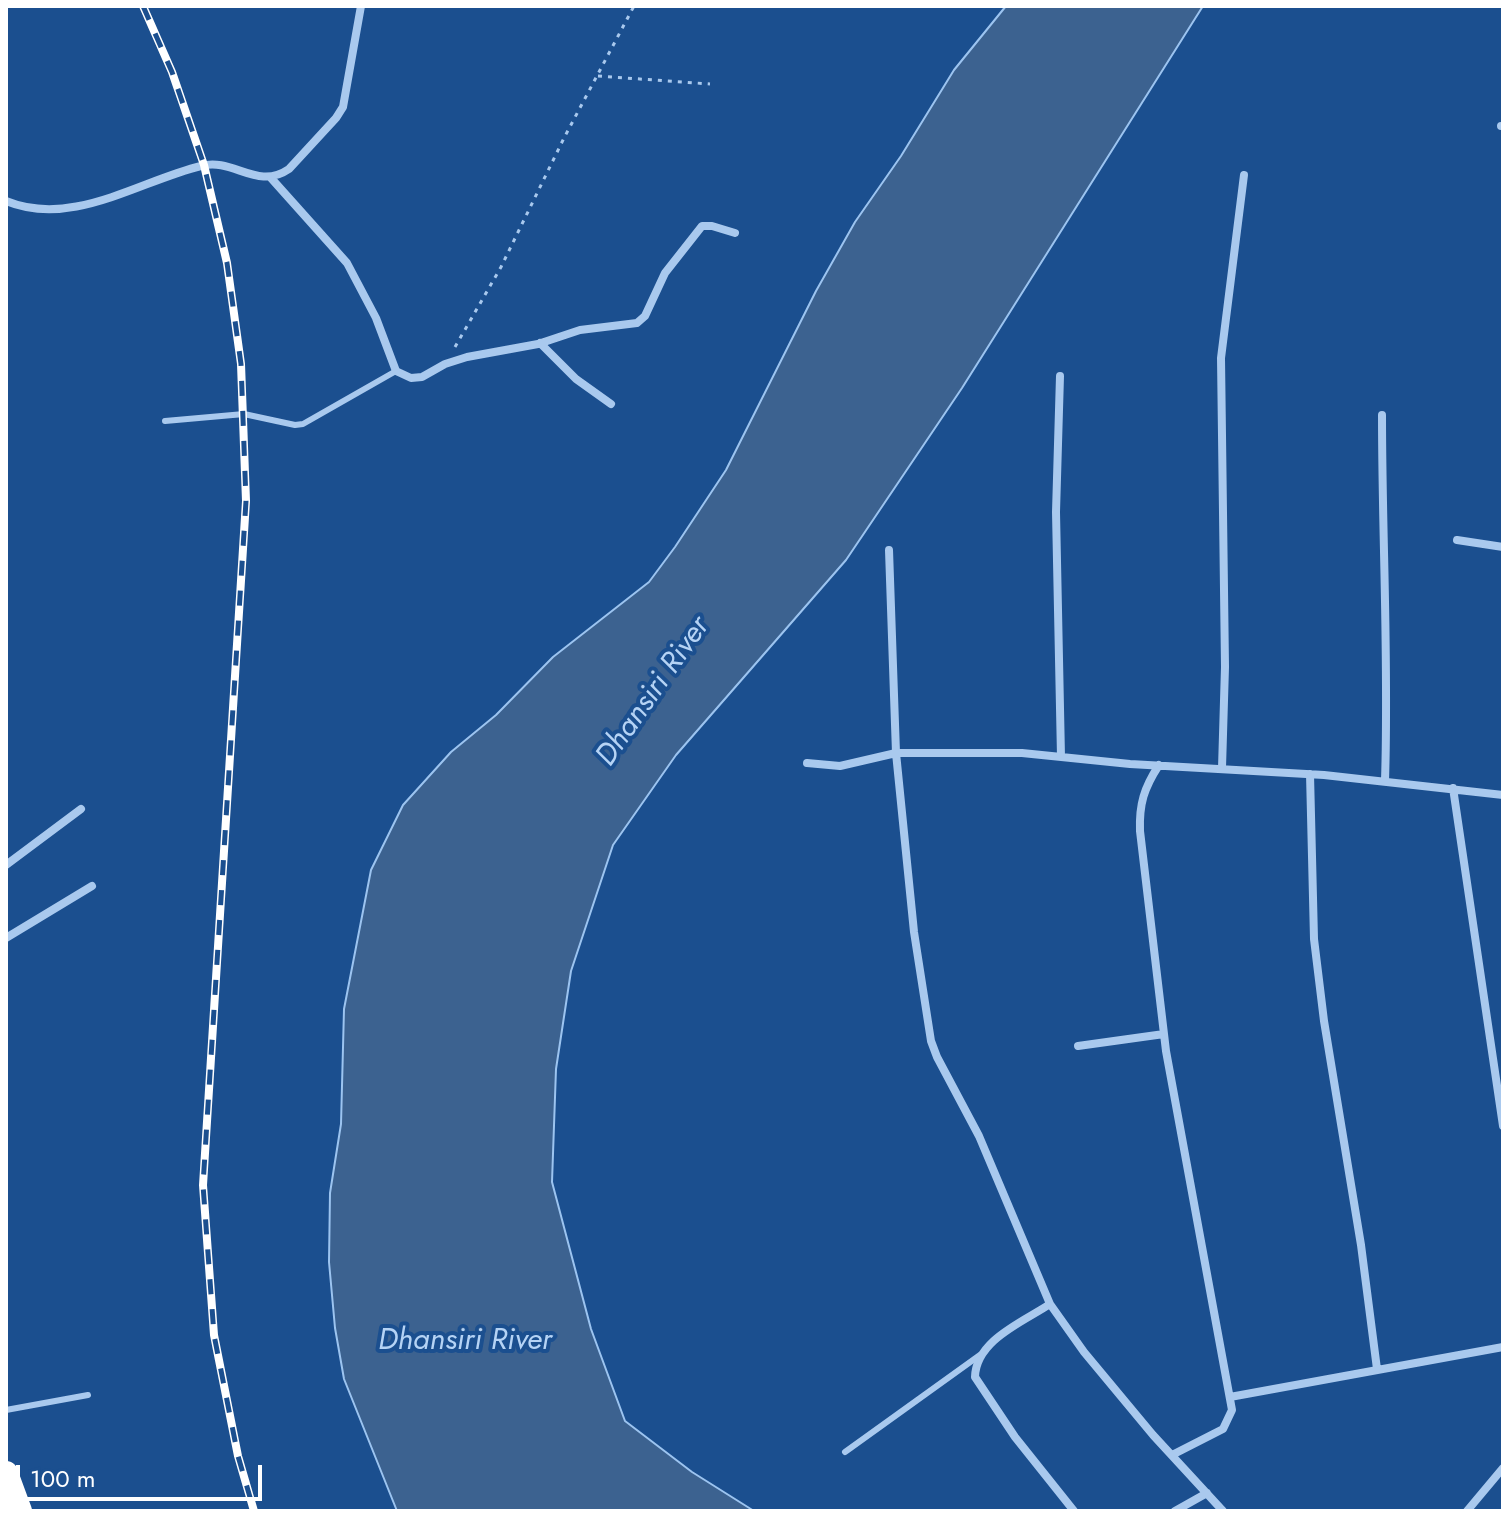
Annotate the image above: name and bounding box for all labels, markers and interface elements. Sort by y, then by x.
water label: Dhansiri River [589,610,719,774]
water label: Dhansiri River [378,1324,552,1360]
scale bar [20,1449,266,1499]
text: 100 m [30,1461,96,1496]

